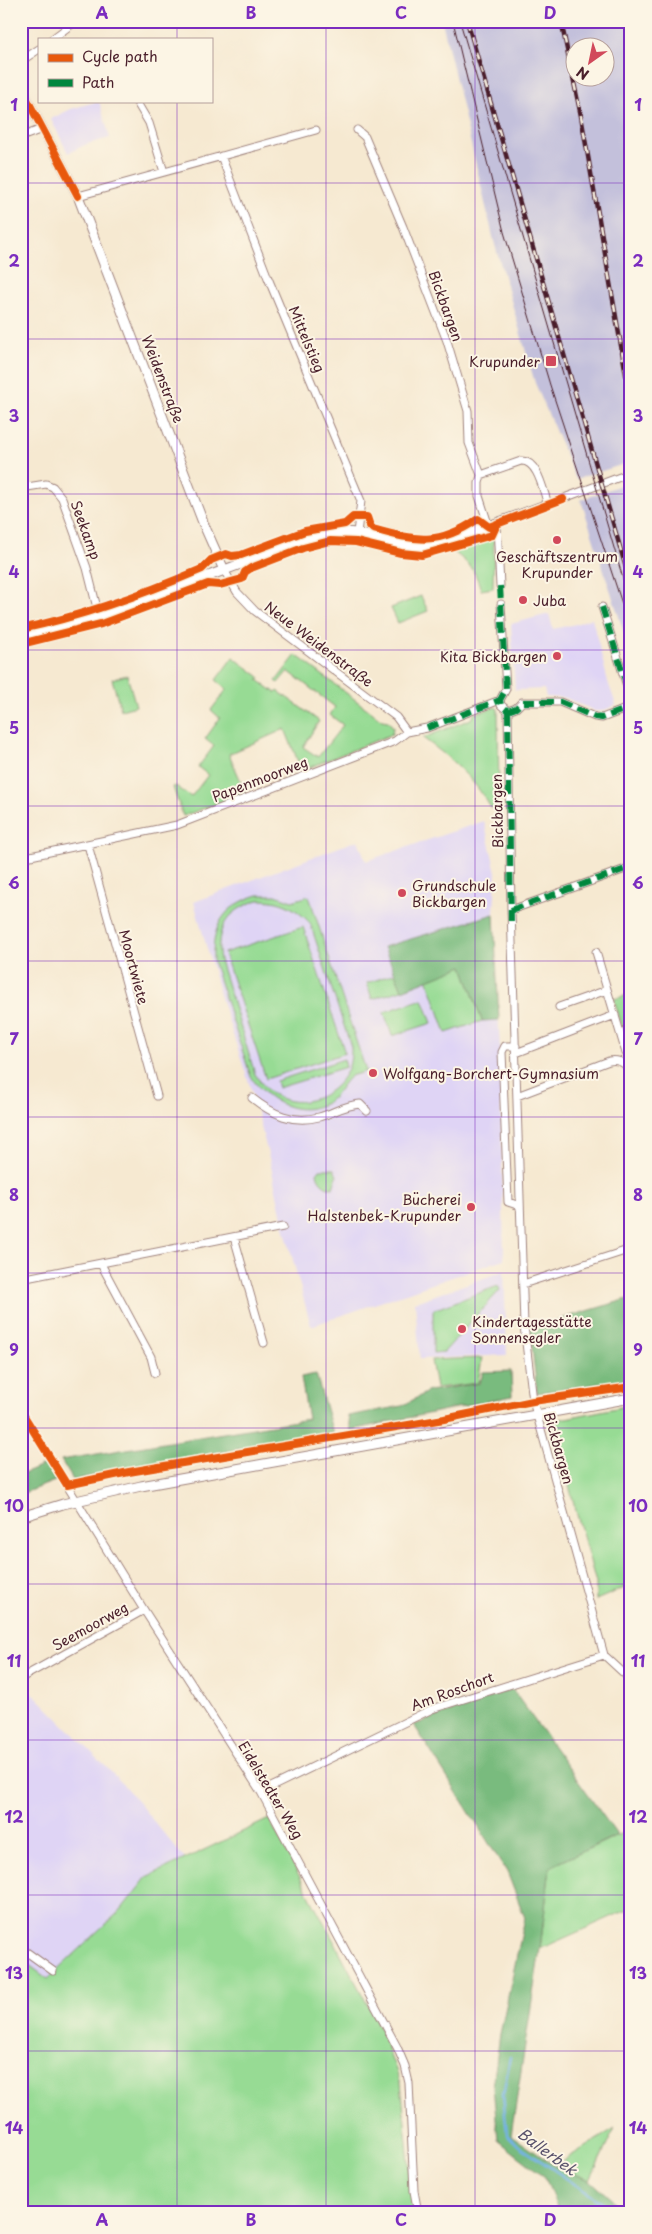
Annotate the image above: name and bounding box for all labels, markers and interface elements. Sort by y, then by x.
text: A [96,0,109,24]
text: B [246,0,257,24]
text: C [395,0,407,24]
text: D [544,0,556,24]
legend [38,38,212,102]
north arrow [564,38,614,88]
text: Cycle path [82,44,158,67]
text: N [572,61,593,85]
text: Path [82,70,114,93]
text: 1 [10,92,18,116]
text: 1 [634,92,642,116]
text: 2 [8,248,20,272]
text: 2 [632,248,644,272]
street label: Bickbargen [423,268,469,344]
street label: Mittelstieg [284,302,330,376]
street label: Weidenstraße [137,332,189,426]
place label: Krupunder [469,351,541,372]
marker: Krupunder [544,354,558,368]
text: 3 [9,403,19,427]
text: 3 [633,403,643,427]
street label: Seekamp [66,497,106,563]
marker: Geschäftszentrum Krupunder [551,534,563,546]
place label: Geschäftszentrum Krupunder [496,546,618,583]
text: 4 [9,559,20,583]
text: 4 [633,559,644,583]
place label: Juba [533,590,566,611]
marker: Juba [517,594,529,606]
street label: Neue Weidenstraße [260,596,378,692]
place label: Kita Bickbargen [440,646,547,667]
marker: Kita Bickbargen [551,650,563,662]
text: 5 [9,715,19,739]
text: 5 [633,715,643,739]
street label: Papenmoorweg [209,751,311,807]
street label: Bickbargen [486,774,508,848]
text: 6 [8,870,20,894]
text: 6 [632,870,644,894]
place label: Grundschule Bickbargen [412,875,497,912]
marker: Grundschule Bickbargen [396,887,408,899]
street label: Moortwiete [114,927,154,1007]
text: 7 [9,1026,19,1050]
text: 7 [633,1026,643,1050]
place label: Wolfgang-Borchert-Gymnasium [383,1063,599,1084]
marker: Wolfgang-Borchert-Gymnasium [367,1067,379,1079]
text: 8 [9,1182,19,1206]
text: 8 [633,1182,643,1206]
place label: Bücherei Halstenbek-Krupunder [308,1189,462,1226]
marker: Bücherei Halstenbek-Krupunder [465,1201,477,1213]
place label: Kindertagesstätte Sonnensegler [472,1311,592,1348]
marker: Kindertagesstätte Sonnensegler [456,1323,468,1335]
text: 9 [9,1337,19,1361]
text: 9 [633,1337,643,1361]
street label: Bickbargen [539,1409,579,1487]
text: 10 [4,1493,24,1517]
text: 10 [628,1493,648,1517]
street label: Seemoorweg [48,1596,132,1656]
text: 11 [7,1648,21,1672]
text: 11 [631,1648,645,1672]
street label: Am Roschort [408,1666,496,1716]
street label: Eidelstedter Weg [233,1737,309,1843]
text: 12 [5,1804,23,1828]
text: 12 [629,1804,647,1828]
text: 13 [5,1960,23,1984]
text: 13 [629,1960,647,1984]
text: 14 [5,2115,23,2139]
text: 14 [629,2115,647,2139]
water label: Ballerbek [513,2122,583,2181]
text: A [96,2207,109,2231]
text: B [246,2207,257,2231]
text: C [395,2207,407,2231]
text: D [544,2207,556,2231]

